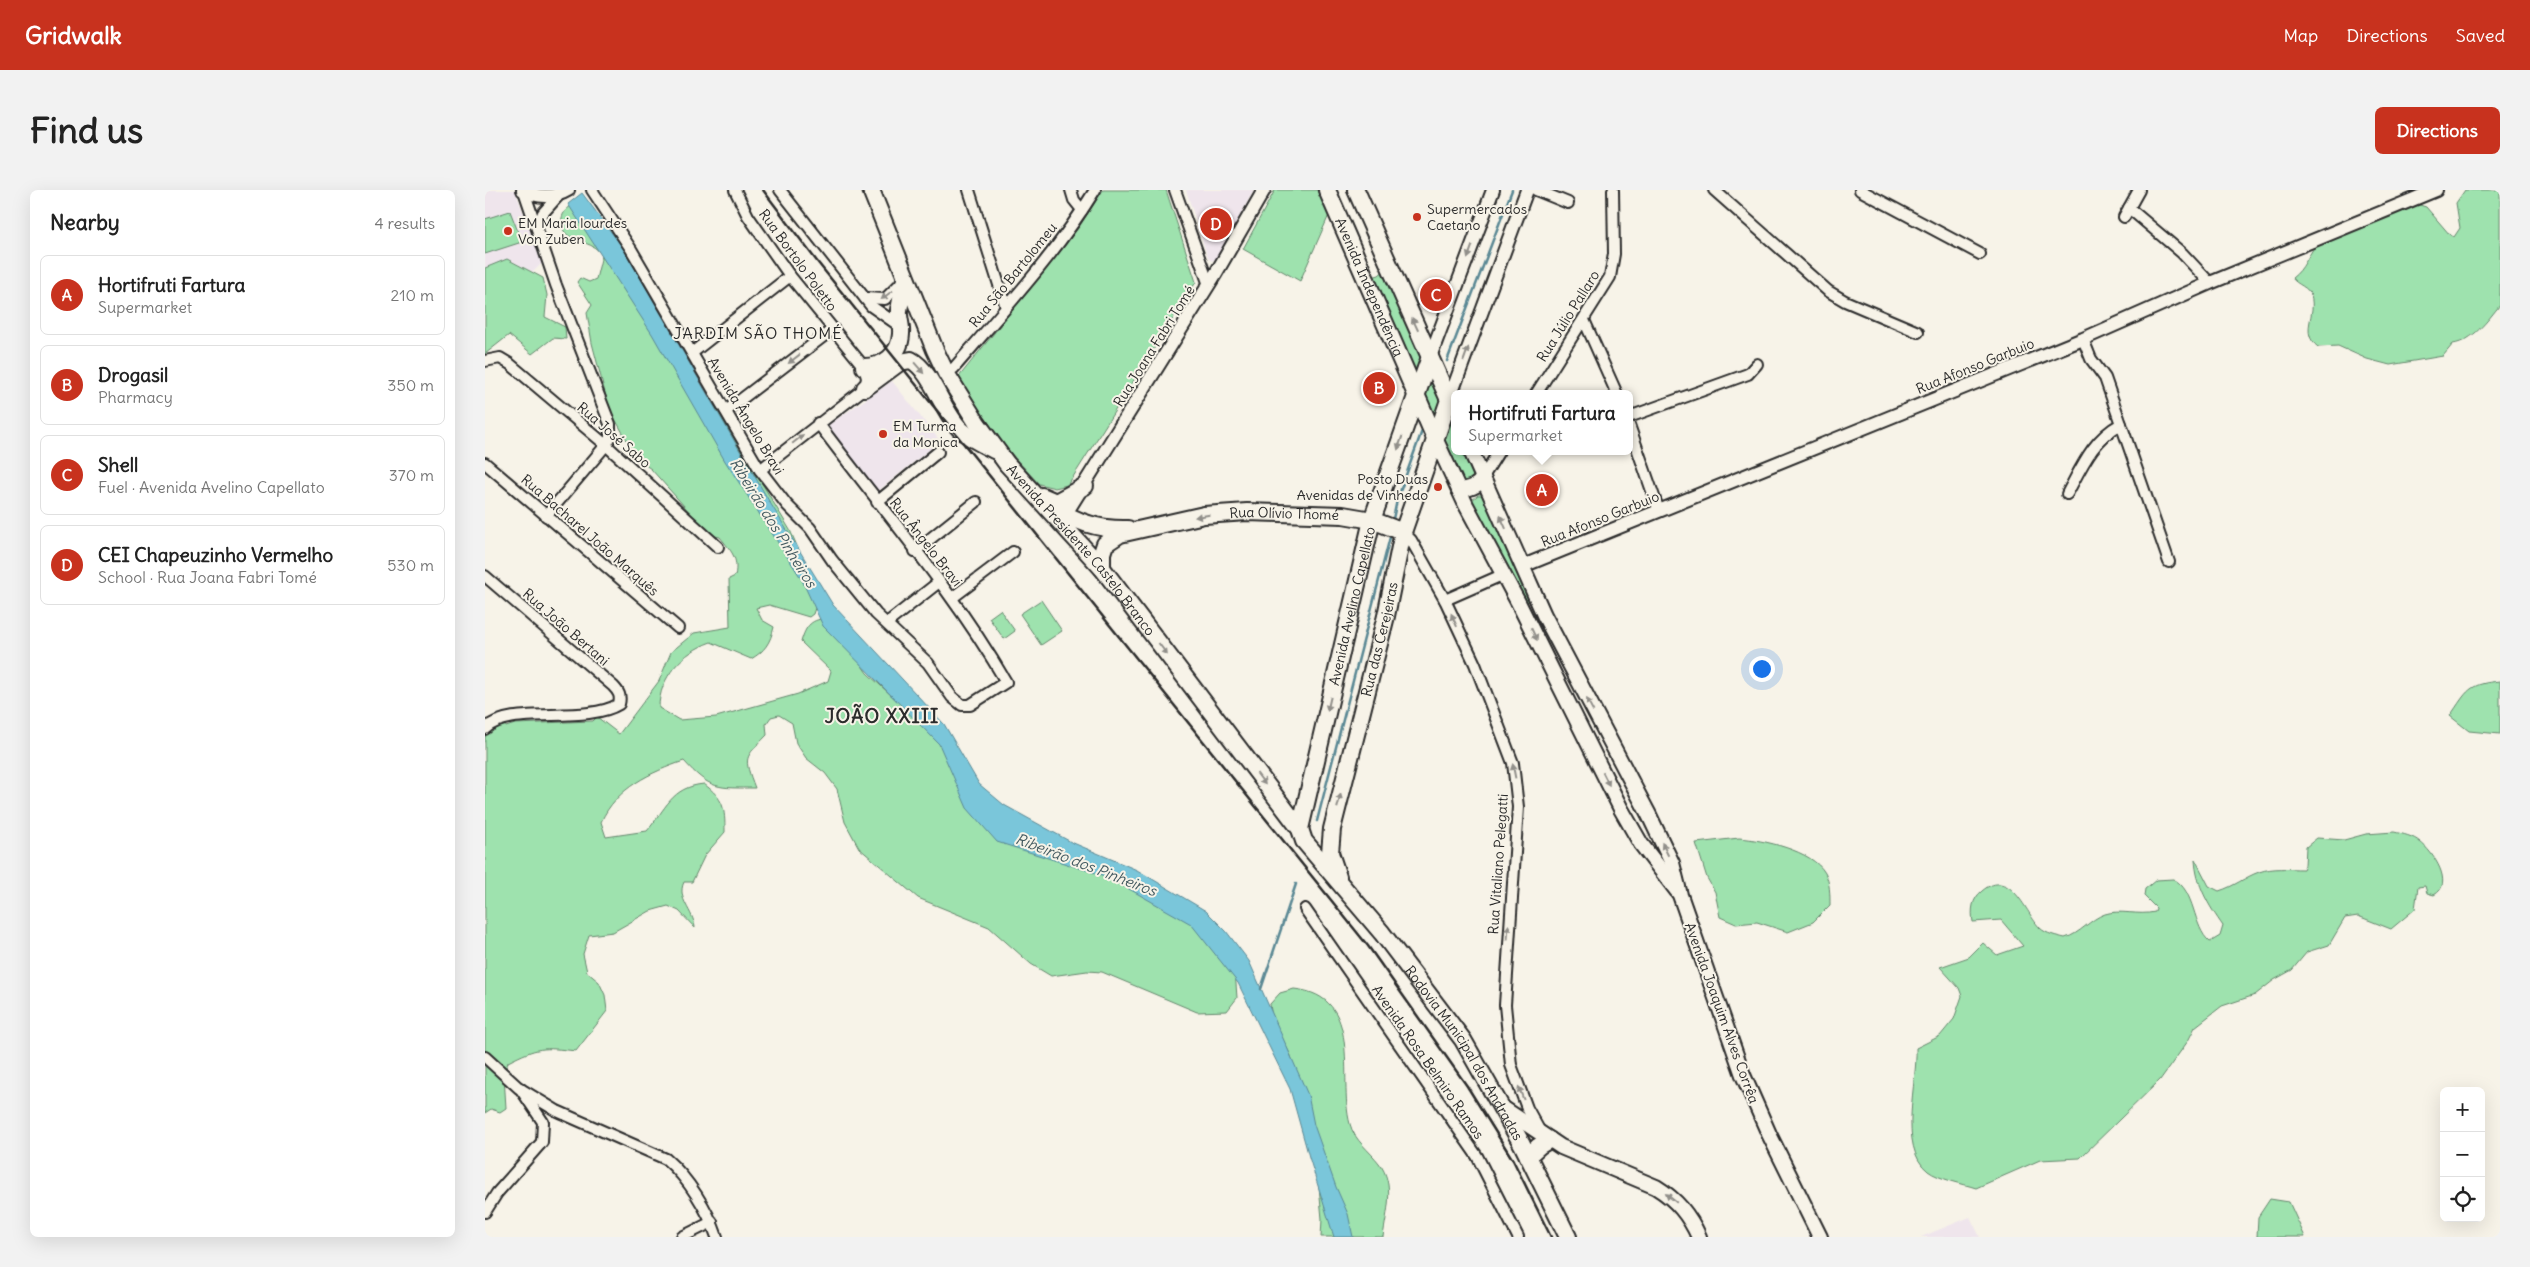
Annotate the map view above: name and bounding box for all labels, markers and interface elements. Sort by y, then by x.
text: Gridwalk [25,20,122,50]
text: Map [2283,24,2318,47]
text: Directions [2346,24,2428,47]
text: Saved [2456,24,2505,47]
button: Directions [2375,107,2500,154]
text: Find us [30,108,143,152]
place label: Supermercados Caetano [1427,200,1527,234]
street label: Rua Bortolo Poletto [755,205,841,315]
pin: D [1200,205,1232,243]
text: Nearby [50,209,120,236]
marker: Supermercados Caetano [1411,211,1423,223]
text: 4 results [374,213,435,233]
place label: EM Maria lourdes Von Zuben [518,214,627,248]
street label: Avenida Independência [1331,215,1407,359]
street label: Rua São Bartolomeu [965,219,1061,331]
marker: EM Maria lourdes Von Zuben [502,225,514,237]
one-way arrow [1466,245,1474,260]
street label: Rua Júlio Pallaro [1533,267,1603,365]
text: Hortifruti Fartura [98,273,245,297]
pin: C [1420,276,1452,314]
street label: Rua Joana Fabri Tomé [1109,282,1199,410]
text: A [62,285,72,305]
text: 210 m [391,285,434,305]
one-way arrow [881,290,894,300]
text: Supermarket [98,297,192,317]
one-way arrow [1410,317,1418,331]
district label: JARDIM SÃO THOMÉ [673,323,843,343]
street label: Rua Afonso Garbuio [1913,334,2037,398]
one-way arrow [1463,347,1470,362]
street label: Avenida Ângelo Bravi [704,354,788,478]
one-way arrow [787,354,801,364]
one-way arrow [913,361,924,374]
text: Drogasil [98,363,168,387]
pin: B [1363,369,1395,407]
text: B [62,375,72,395]
text: 350 m [387,375,434,395]
text: Pharmacy [98,387,173,407]
popup [1451,390,1633,455]
street label: Rua José Sabo [573,398,655,472]
text: Hortifruti Fartura [1468,401,1616,425]
place label: EM Turma da Monica [893,417,958,451]
text: Supermarket [1468,425,1563,445]
marker: EM Turma da Monica [877,428,889,440]
one-way arrow [792,434,805,445]
one-way arrow [1396,436,1403,451]
text: Shell [98,453,138,477]
water label: Ribeirão dos Pinheiros [726,454,822,592]
street label: Avenida Presidente Castelo Branco [1003,461,1159,639]
text: C [62,465,72,485]
text: 370 m [389,465,434,485]
street label: Rua Bacharel João Marquês [517,470,663,600]
place label: Posto Duas Avenidas de Vinhedo [1297,470,1428,504]
pin: A [1526,471,1558,509]
text: Fuel · Avenida Avelino Capellato [98,477,325,497]
marker: Posto Duas Avenidas de Vinhedo [1432,481,1444,493]
street label: Rua Afonso Garbuio [1539,488,1661,550]
street label: Rua Ângelo Bravi [886,494,966,590]
street label: Rua Olívio Thomé [1229,503,1339,524]
one-way arrow [1193,512,1209,520]
one-way arrow [1498,515,1506,529]
street label: Avenida Avelino Capellato [1325,525,1379,687]
text: CEI Chapeuzinho Vermelho [98,543,333,567]
text: D [61,555,73,575]
text: 530 m [387,555,434,575]
text: School · Rua Joana Fabri Tomé [98,567,317,587]
street label: Rua das Cerejeiras [1357,580,1402,698]
street label: Rua João Bertani [519,585,613,669]
one-way arrow [1450,613,1458,627]
one-way arrow [1530,626,1538,641]
one-way arrow [1158,642,1169,655]
your location [1749,656,1775,682]
one-way arrow [1325,696,1333,711]
one-way arrow [1586,697,1594,712]
district label: JOÃO XXIII [825,703,939,728]
one-way arrow [1510,763,1518,778]
one-way arrow [1256,772,1267,785]
one-way arrow [1602,772,1610,786]
one-way arrow [1335,793,1343,808]
street label: Rua Vitaliano Pelegatti [1484,793,1512,935]
water label: Ribeirão dos Pinheiros [1013,829,1160,901]
one-way arrow [1661,842,1669,856]
street label: Avenida Joaquim Alves Corrêa [1681,920,1763,1106]
one-way arrow [1504,924,1512,940]
street label: Rodovia Municipal dos Andradas [1401,962,1527,1144]
street label: Avenida Rosa Belmiro Ramos [1368,982,1488,1142]
one-way arrow [1517,1085,1524,1100]
map controls [2440,1087,2485,1222]
button: + [2440,1087,2485,1132]
button: − [2440,1132,2485,1177]
button: locate [2440,1177,2485,1222]
one-way arrow [1665,1193,1678,1203]

